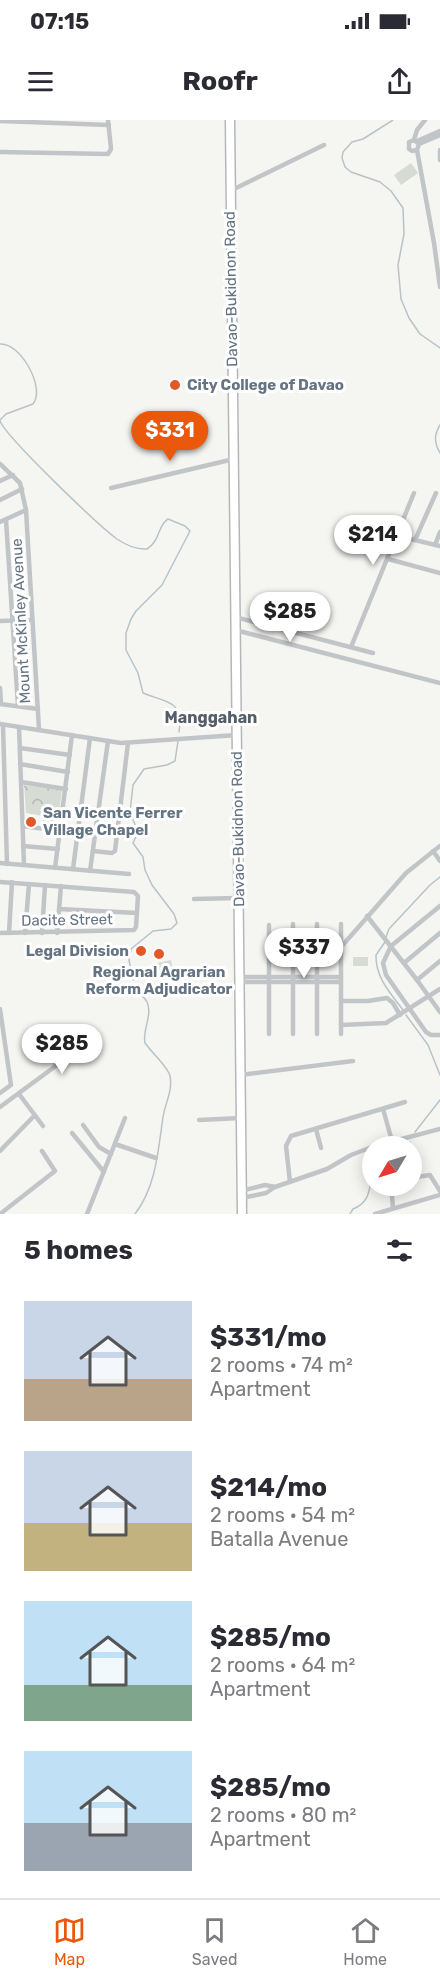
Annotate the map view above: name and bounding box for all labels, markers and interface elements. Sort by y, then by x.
text: 07:15 [30,8,89,35]
icon: menu [24,65,57,98]
text: Roofr [182,65,258,97]
icon: share [383,65,416,98]
street label: Davao-Bukidnon Road [221,211,241,367]
place label: City College of Davao [187,376,344,394]
marker: City College of Davao [168,378,182,392]
pin: $331 [134,411,206,462]
text: $331 [145,418,195,442]
pin: $214 [337,515,409,566]
text: $214 [348,522,398,546]
street label: Mount McKinley Avenue [8,538,34,704]
pin: $285 [254,592,326,643]
text: $285 [264,599,316,623]
district label: Manggahan [165,708,257,727]
street label: Davao-Bukidnon Road [228,751,248,907]
place label: San Vicente Ferrer Village Chapel [43,804,183,839]
marker: San Vicente Ferrer Village Chapel [24,815,38,829]
street label: Dacite Street [21,910,113,930]
pin: $337 [268,928,340,979]
text: $337 [278,935,330,959]
place label: Legal Division [26,942,129,960]
marker: Legal Division [134,944,148,958]
marker: Regional Agrarian Reform Adjudicator [152,947,166,961]
place label: Regional Agrarian Reform Adjudicator [86,963,233,998]
pin: $285 [26,1024,98,1075]
text: $285 [36,1031,88,1055]
north arrow [362,1136,422,1196]
map controls [362,1136,422,1196]
icon: filters [383,1234,416,1267]
text: 5 homes [24,1235,133,1266]
text: $331/mo [210,1322,327,1353]
icon: home [72,1325,144,1397]
text: 2 rooms · 74 m² [210,1353,353,1377]
text: Apartment [210,1377,311,1401]
text: $214/mo [210,1472,327,1503]
icon: home [72,1475,144,1547]
text: 2 rooms · 54 m² [210,1503,355,1527]
text: Batalla Avenue [210,1527,348,1551]
text: $285/mo [210,1622,331,1653]
icon: home [72,1625,144,1697]
text: 2 rooms · 64 m² [210,1653,355,1677]
text: Apartment [210,1677,311,1701]
text: $285/mo [210,1772,331,1803]
icon: home [72,1775,144,1847]
text: 2 rooms · 80 m² [210,1803,356,1827]
text: Apartment [210,1827,311,1851]
tab: Map [53,1914,86,1969]
tab: Saved [192,1914,237,1969]
tab: Home [343,1914,387,1969]

